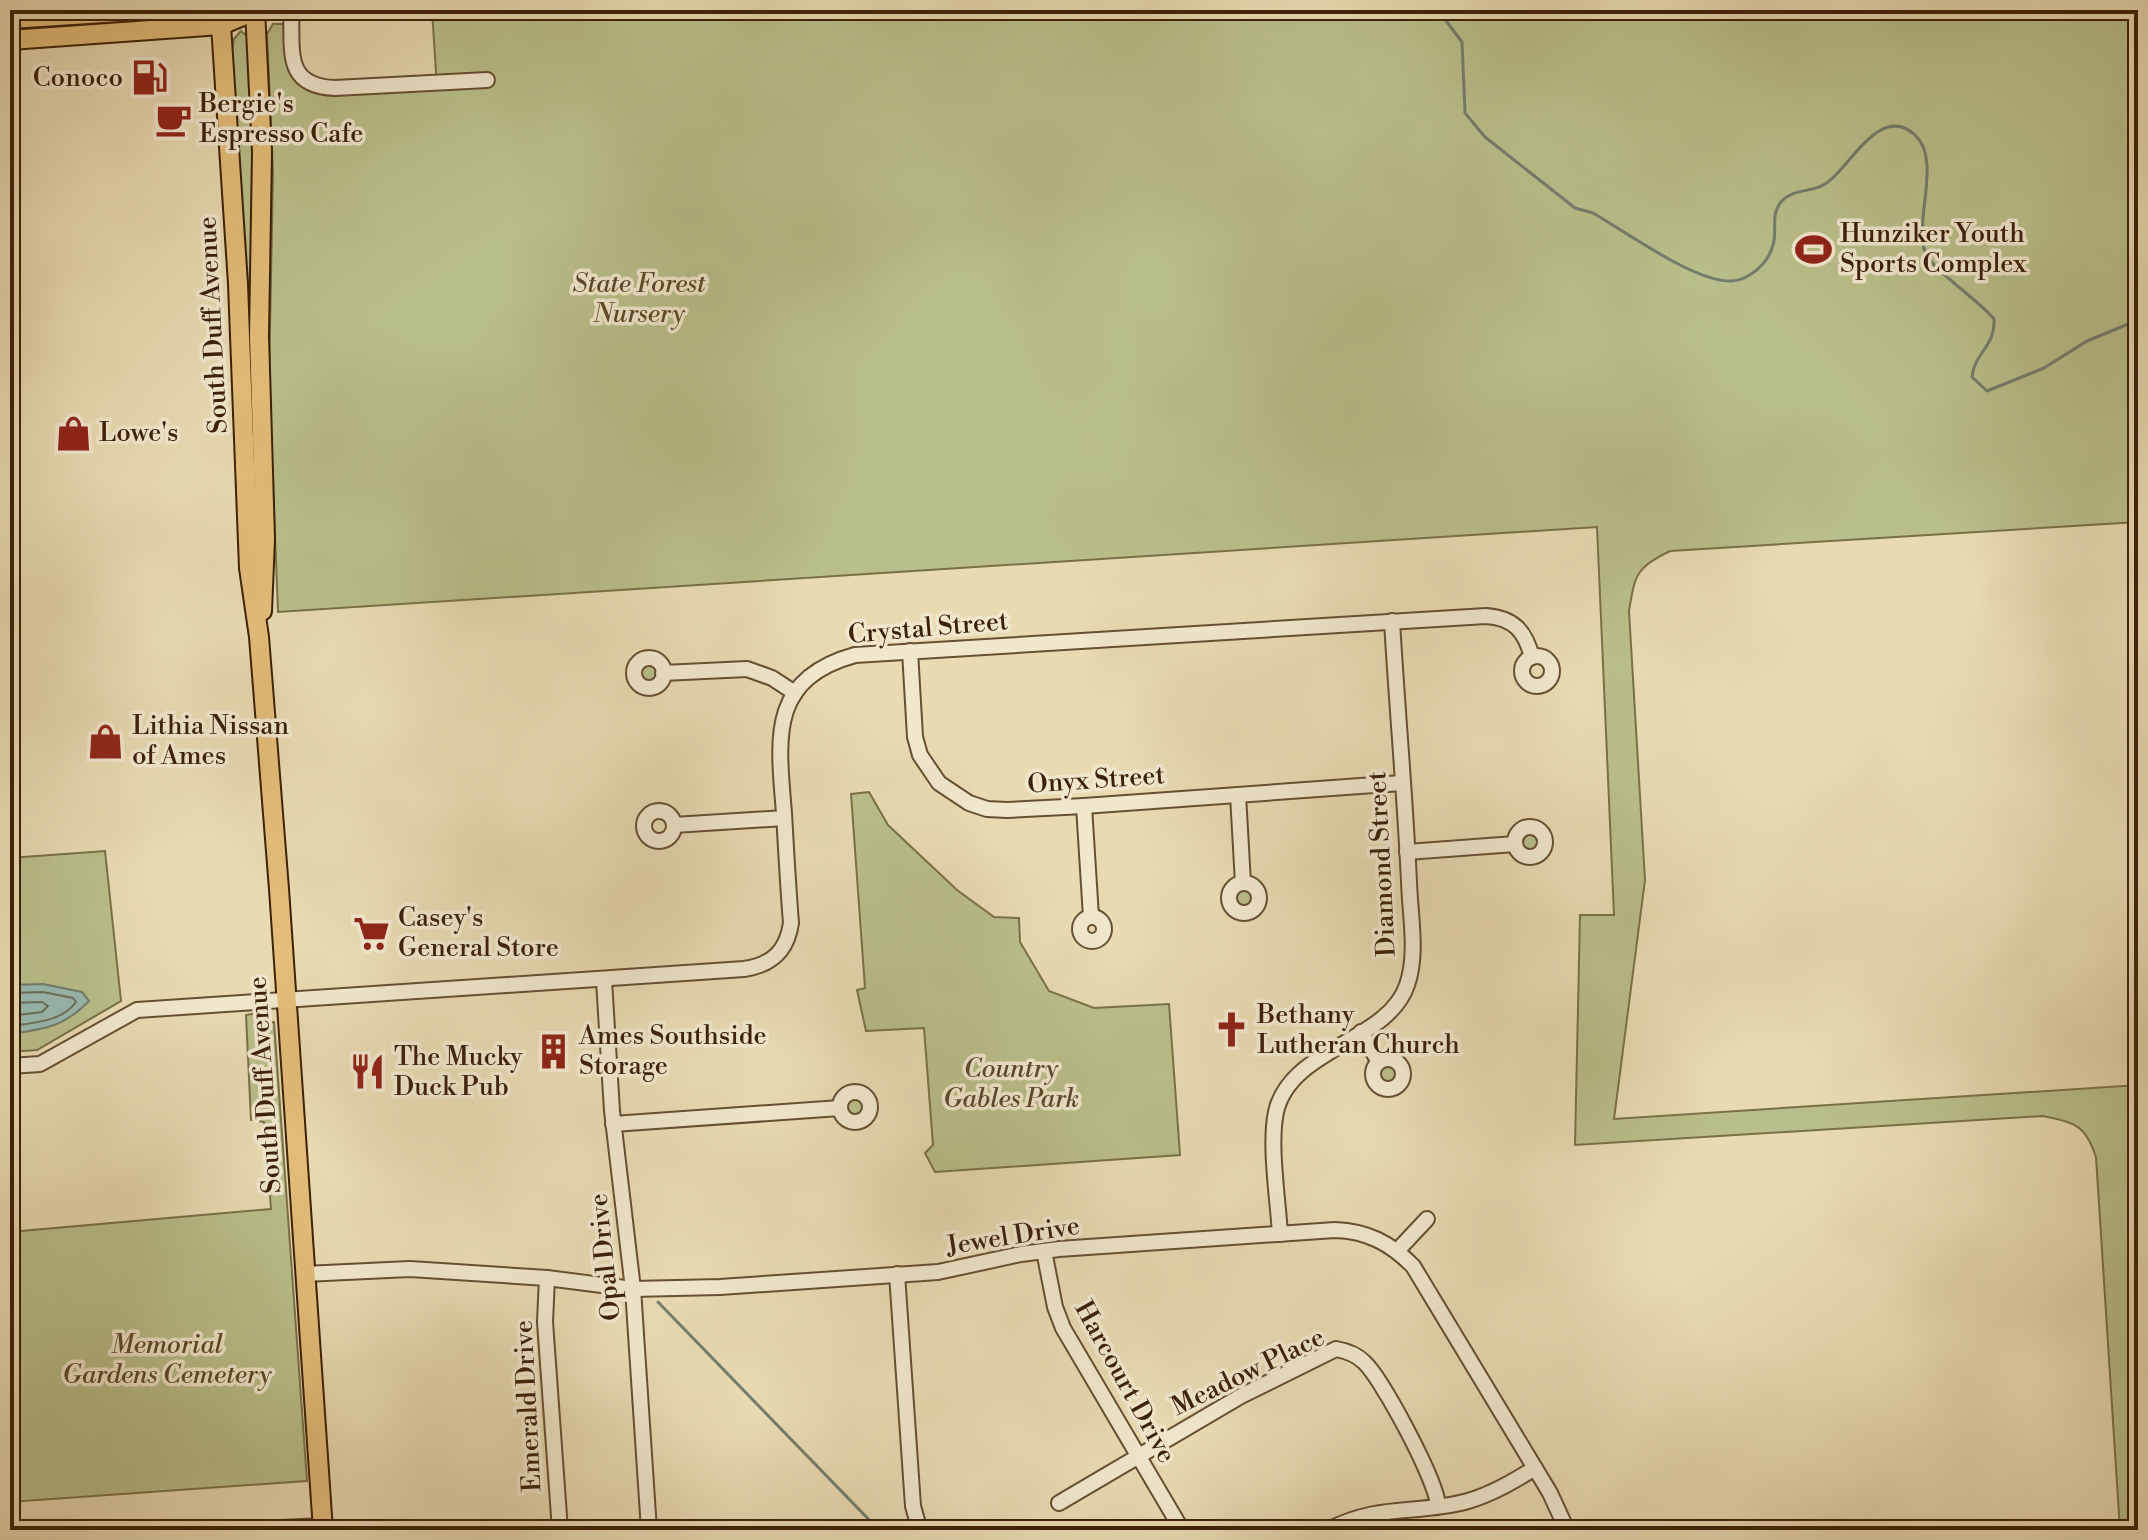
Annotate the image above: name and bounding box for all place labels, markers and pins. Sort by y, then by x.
fuel station icon: Conoco [130,59,168,97]
place label: Conoco [33,62,123,94]
place label: Bergie's Espresso Cafe [198,88,363,150]
cafe icon: Bergie's Espresso Cafe [154,100,192,138]
place label: Hunziker Youth Sports Complex [1840,218,2027,280]
sports icon: Hunziker Youth Sports Complex [1795,230,1833,268]
shop icon: Lowe's [54,414,92,452]
place label: Lowe's [99,417,178,449]
place label: Lithia Nissan of Ames [132,710,289,772]
shop icon: Lithia Nissan of Ames [87,722,125,760]
place label: Casey's General Store [398,902,559,964]
supermarket icon: Casey's General Store [353,914,391,952]
place label: Bethany Lutheran Church [1256,999,1460,1061]
church icon: Bethany Lutheran Church [1212,1011,1250,1049]
place label: Ames Southside Storage [578,1020,767,1082]
building icon: Ames Southside Storage [534,1032,572,1070]
place label: The Mucky Duck Pub [394,1041,523,1103]
restaurant icon: The Mucky Duck Pub [349,1053,387,1091]

